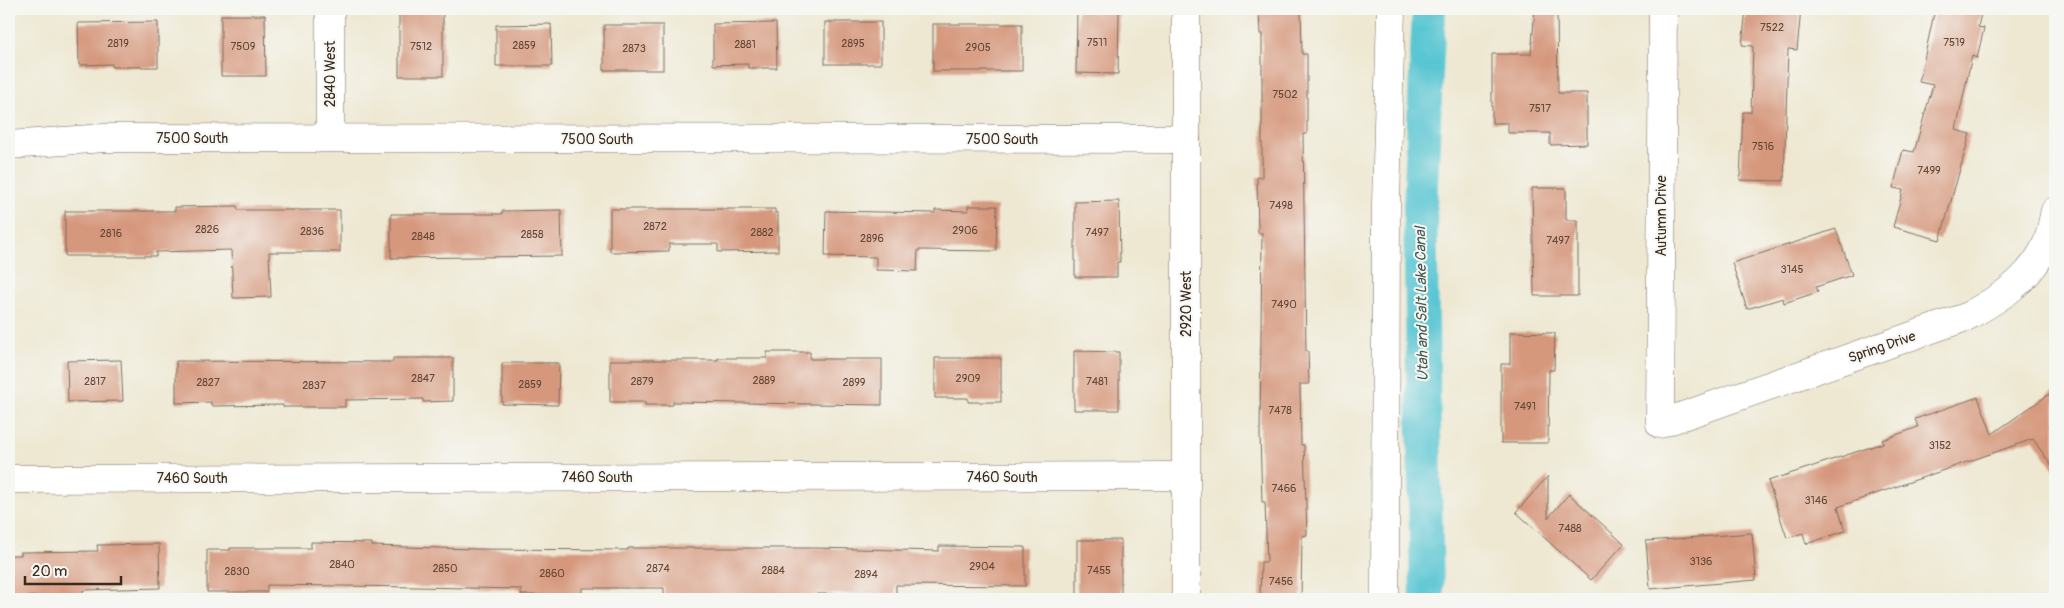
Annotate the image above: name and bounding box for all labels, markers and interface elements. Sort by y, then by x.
house number: 7522 [1760,21,1784,34]
house number: 7511 [1087,36,1107,49]
house number: 7519 [1943,36,1965,49]
house number: 2819 [107,37,129,50]
house number: 2895 [841,37,865,50]
house number: 2881 [734,38,756,51]
house number: 2859 [512,39,536,52]
house number: 7509 [231,40,256,53]
street label: 2840 West [322,40,339,107]
house number: 7512 [410,40,432,53]
house number: 2905 [965,41,991,54]
house number: 2873 [622,42,646,55]
house number: 7502 [1272,88,1298,101]
house number: 7517 [1529,102,1551,115]
street label: 7500 South [156,130,228,147]
street label: 7500 South [561,131,633,148]
street label: 7500 South [966,131,1038,148]
house number: 7516 [1752,140,1774,153]
house number: 7499 [1917,164,1941,177]
street label: Autumn Drive [1653,175,1670,257]
house number: 7498 [1269,199,1293,212]
house number: 2872 [643,220,667,233]
house number: 2826 [195,223,219,236]
house number: 2906 [952,224,978,237]
house number: 2836 [300,225,324,238]
water label: Utah and Salt Lake Canal [1411,225,1433,381]
house number: 2882 [750,226,774,239]
house number: 7497 [1085,226,1109,239]
house number: 2816 [100,227,122,240]
house number: 2858 [520,228,544,241]
house number: 2848 [411,230,435,243]
house number: 2896 [860,232,884,245]
house number: 7497 [1546,234,1570,247]
house number: 3145 [1781,263,1803,276]
street label: 2920 West [1178,271,1195,337]
house number: 7490 [1271,298,1297,311]
street label: Spring Drive [1846,328,1918,366]
house number: 2847 [411,372,435,385]
house number: 2909 [956,372,981,385]
house number: 2889 [753,374,776,387]
house number: 2817 [84,375,106,388]
house number: 2879 [630,375,654,388]
house number: 7481 [1086,375,1108,388]
house number: 2827 [196,376,220,389]
house number: 2899 [842,376,866,389]
house number: 2859 [518,378,542,391]
house number: 2837 [302,379,326,392]
house number: 7491 [1514,400,1536,413]
house number: 7478 [1268,404,1292,417]
house number: 3152 [1929,439,1951,452]
street label: 7460 South [561,469,633,486]
street label: 7460 South [966,469,1038,486]
street label: 7460 South [156,470,228,487]
house number: 7466 [1271,482,1297,495]
house number: 3146 [1804,494,1828,507]
house number: 7488 [1558,522,1582,535]
scale bar [25,553,121,585]
house number: 3136 [1690,555,1712,568]
house number: 2840 [329,558,355,571]
house number: 2904 [969,560,995,573]
text: 20 m [32,562,67,581]
house number: 2850 [432,562,458,575]
house number: 2874 [646,562,671,575]
house number: 2884 [761,564,785,577]
house number: 7455 [1087,564,1111,577]
house number: 2830 [224,565,250,578]
house number: 2860 [539,567,565,580]
house number: 2894 [854,568,878,581]
house number: 7456 [1269,575,1293,588]

